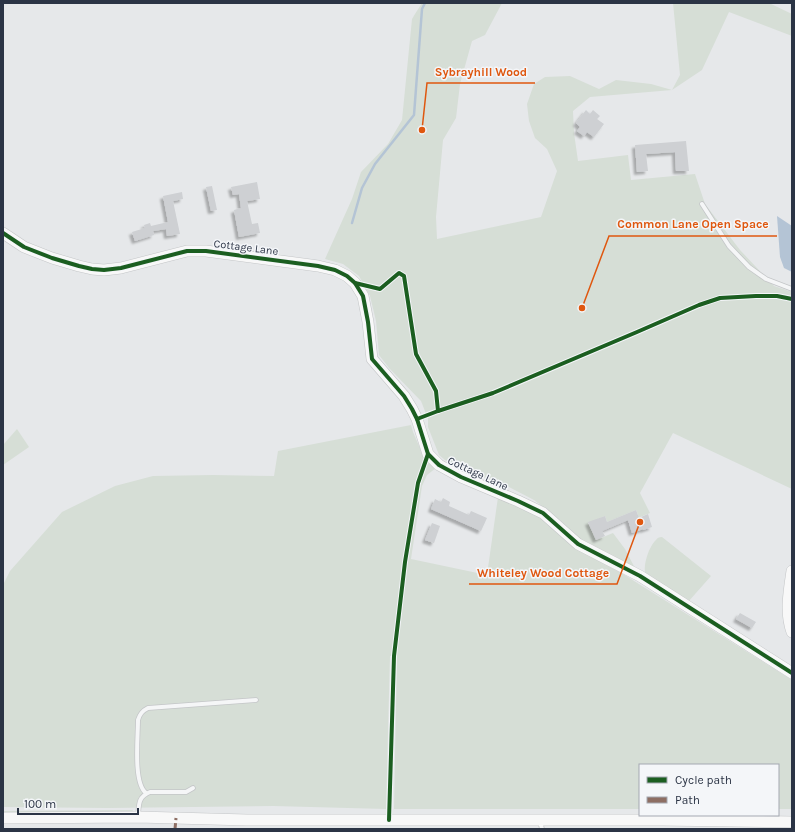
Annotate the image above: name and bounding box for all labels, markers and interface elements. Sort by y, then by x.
callout: Sybrayhill Wood [427,59,535,83]
text: Sybrayhill Wood [435,65,527,79]
callout: Common Lane Open Space [609,212,777,236]
text: Common Lane Open Space [617,217,769,231]
street label: Cottage Lane [213,237,279,258]
street label: Cottage Lane [446,454,510,493]
callout: Whiteley Wood Cottage [469,560,617,584]
text: Whiteley Wood Cottage [477,566,609,580]
legend [639,764,779,816]
text: Cycle path [675,773,732,787]
scale bar [18,790,138,816]
text: Path [675,793,700,807]
text: 100 m [24,797,56,811]

